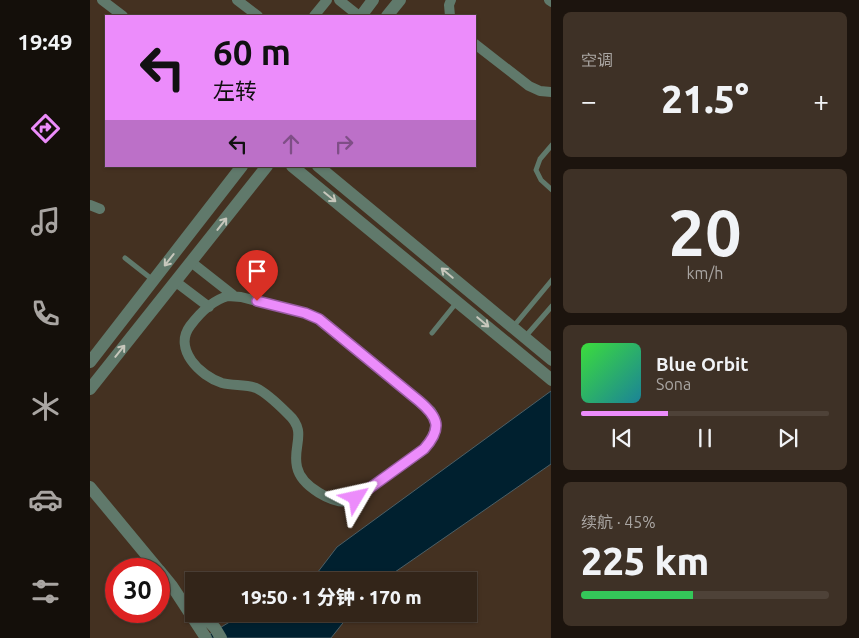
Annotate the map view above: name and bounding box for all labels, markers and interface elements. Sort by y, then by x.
text: 19:49 [17,29,73,54]
text: 60 m [213,32,291,72]
icon: left [130,35,195,100]
text: 空调 [581,51,613,69]
text: 左转 [213,78,257,103]
text: 21.5° [661,78,749,120]
text: − [581,85,597,116]
text: + [813,85,829,116]
icon: directions [28,111,63,146]
icon: left [224,130,252,158]
icon: ahead [277,130,305,158]
icon: right [330,130,358,158]
one-way arrow [323,192,336,203]
text: 20 [668,195,742,268]
icon: music [28,204,63,239]
one-way arrow [216,218,227,231]
pin [236,250,278,301]
one-way arrow [164,253,175,266]
icon: arrive [243,257,271,285]
text: km/h [687,264,723,282]
one-way arrow [441,267,454,278]
icon: phone [28,296,63,331]
one-way arrow [476,316,489,327]
one-way arrow [115,345,126,358]
text: Blue Orbit [656,353,749,375]
text: Sona [656,375,691,393]
icon: climate [28,389,63,424]
icon: previous [608,424,636,452]
icon: pause [691,424,719,452]
icon: next [774,424,802,452]
position arrow [329,471,381,523]
icon: car [28,482,63,517]
text: 续航 · 45% [581,513,656,531]
text: 225 km [581,540,709,582]
speed limit sign: 30 [105,558,170,623]
icon: filters [28,574,63,609]
text: 19:50 · 1 分钟 · 170 m [240,586,422,608]

